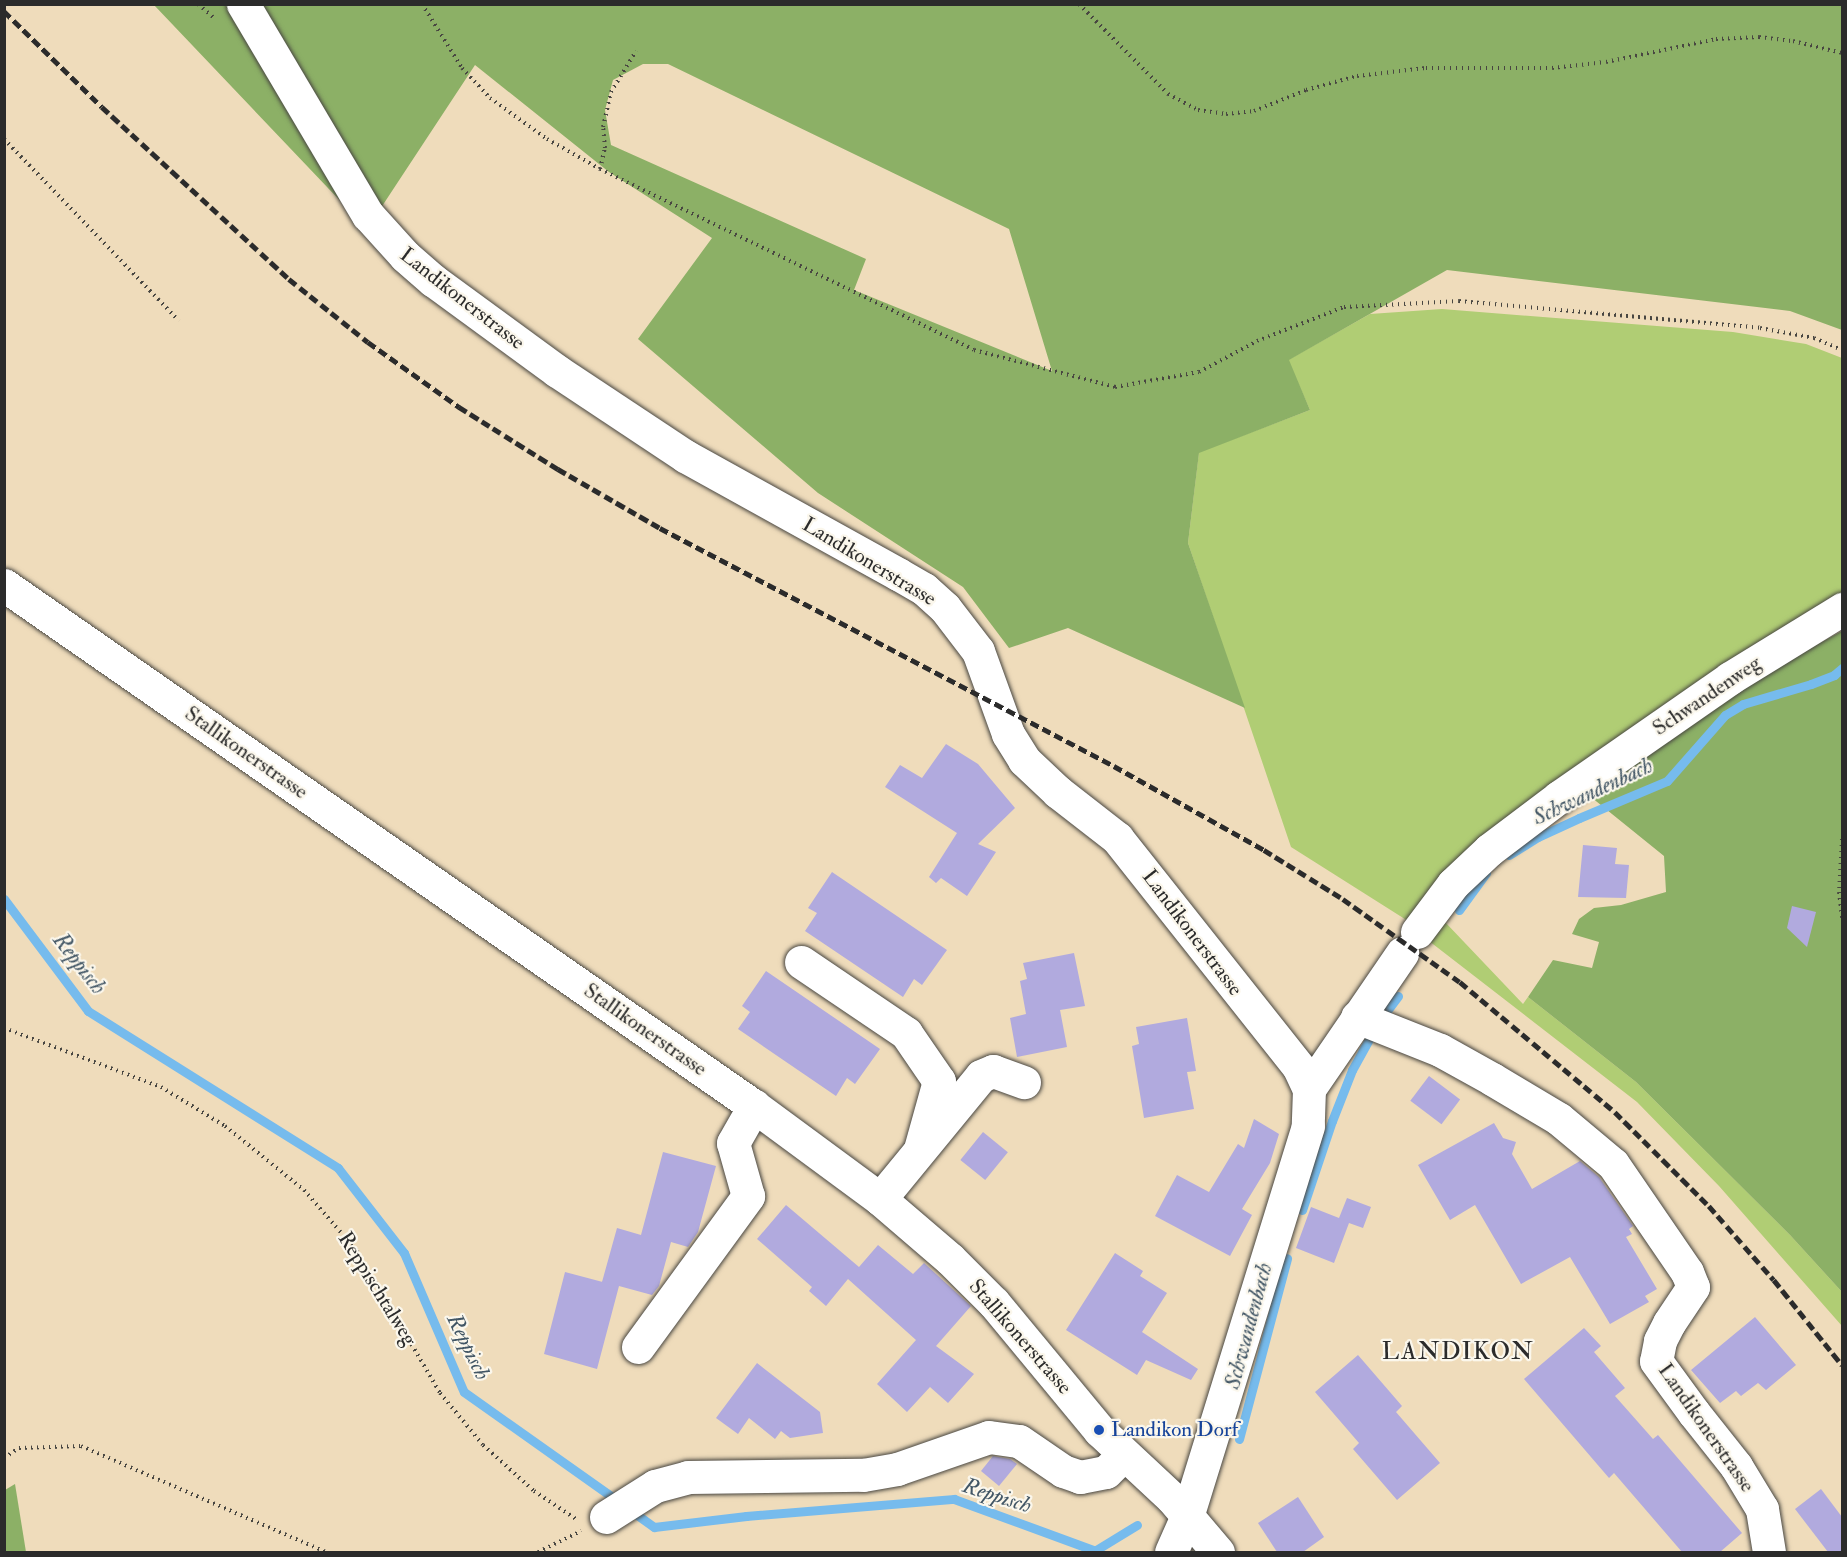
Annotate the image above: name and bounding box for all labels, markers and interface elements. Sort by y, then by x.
street label: Landikonerstrasse [395,242,529,356]
street label: Landikonerstrasse [798,512,940,612]
street label: Schwandenweg [1648,651,1766,741]
street label: Stallikonerstrasse [180,701,312,805]
water label: Schwandenbach [1529,753,1657,831]
street label: Landikonerstrasse [1136,865,1248,1001]
water label: Reppisch [47,928,111,1000]
street label: Stallikonerstrasse [579,978,711,1082]
street label: Reppischtalweg [332,1227,422,1351]
water label: Schwandenbach [1220,1260,1278,1392]
street label: Stallikonerstrasse [963,1274,1077,1400]
water label: Reppisch [441,1310,495,1384]
district label: LANDIKON [1382,1338,1534,1366]
street label: Landikonerstrasse [1652,1359,1760,1497]
place label: Landikon Dorf [1111,1417,1238,1443]
marker: Landikon Dorf [1092,1423,1106,1437]
water label: Reppisch [959,1473,1035,1519]

